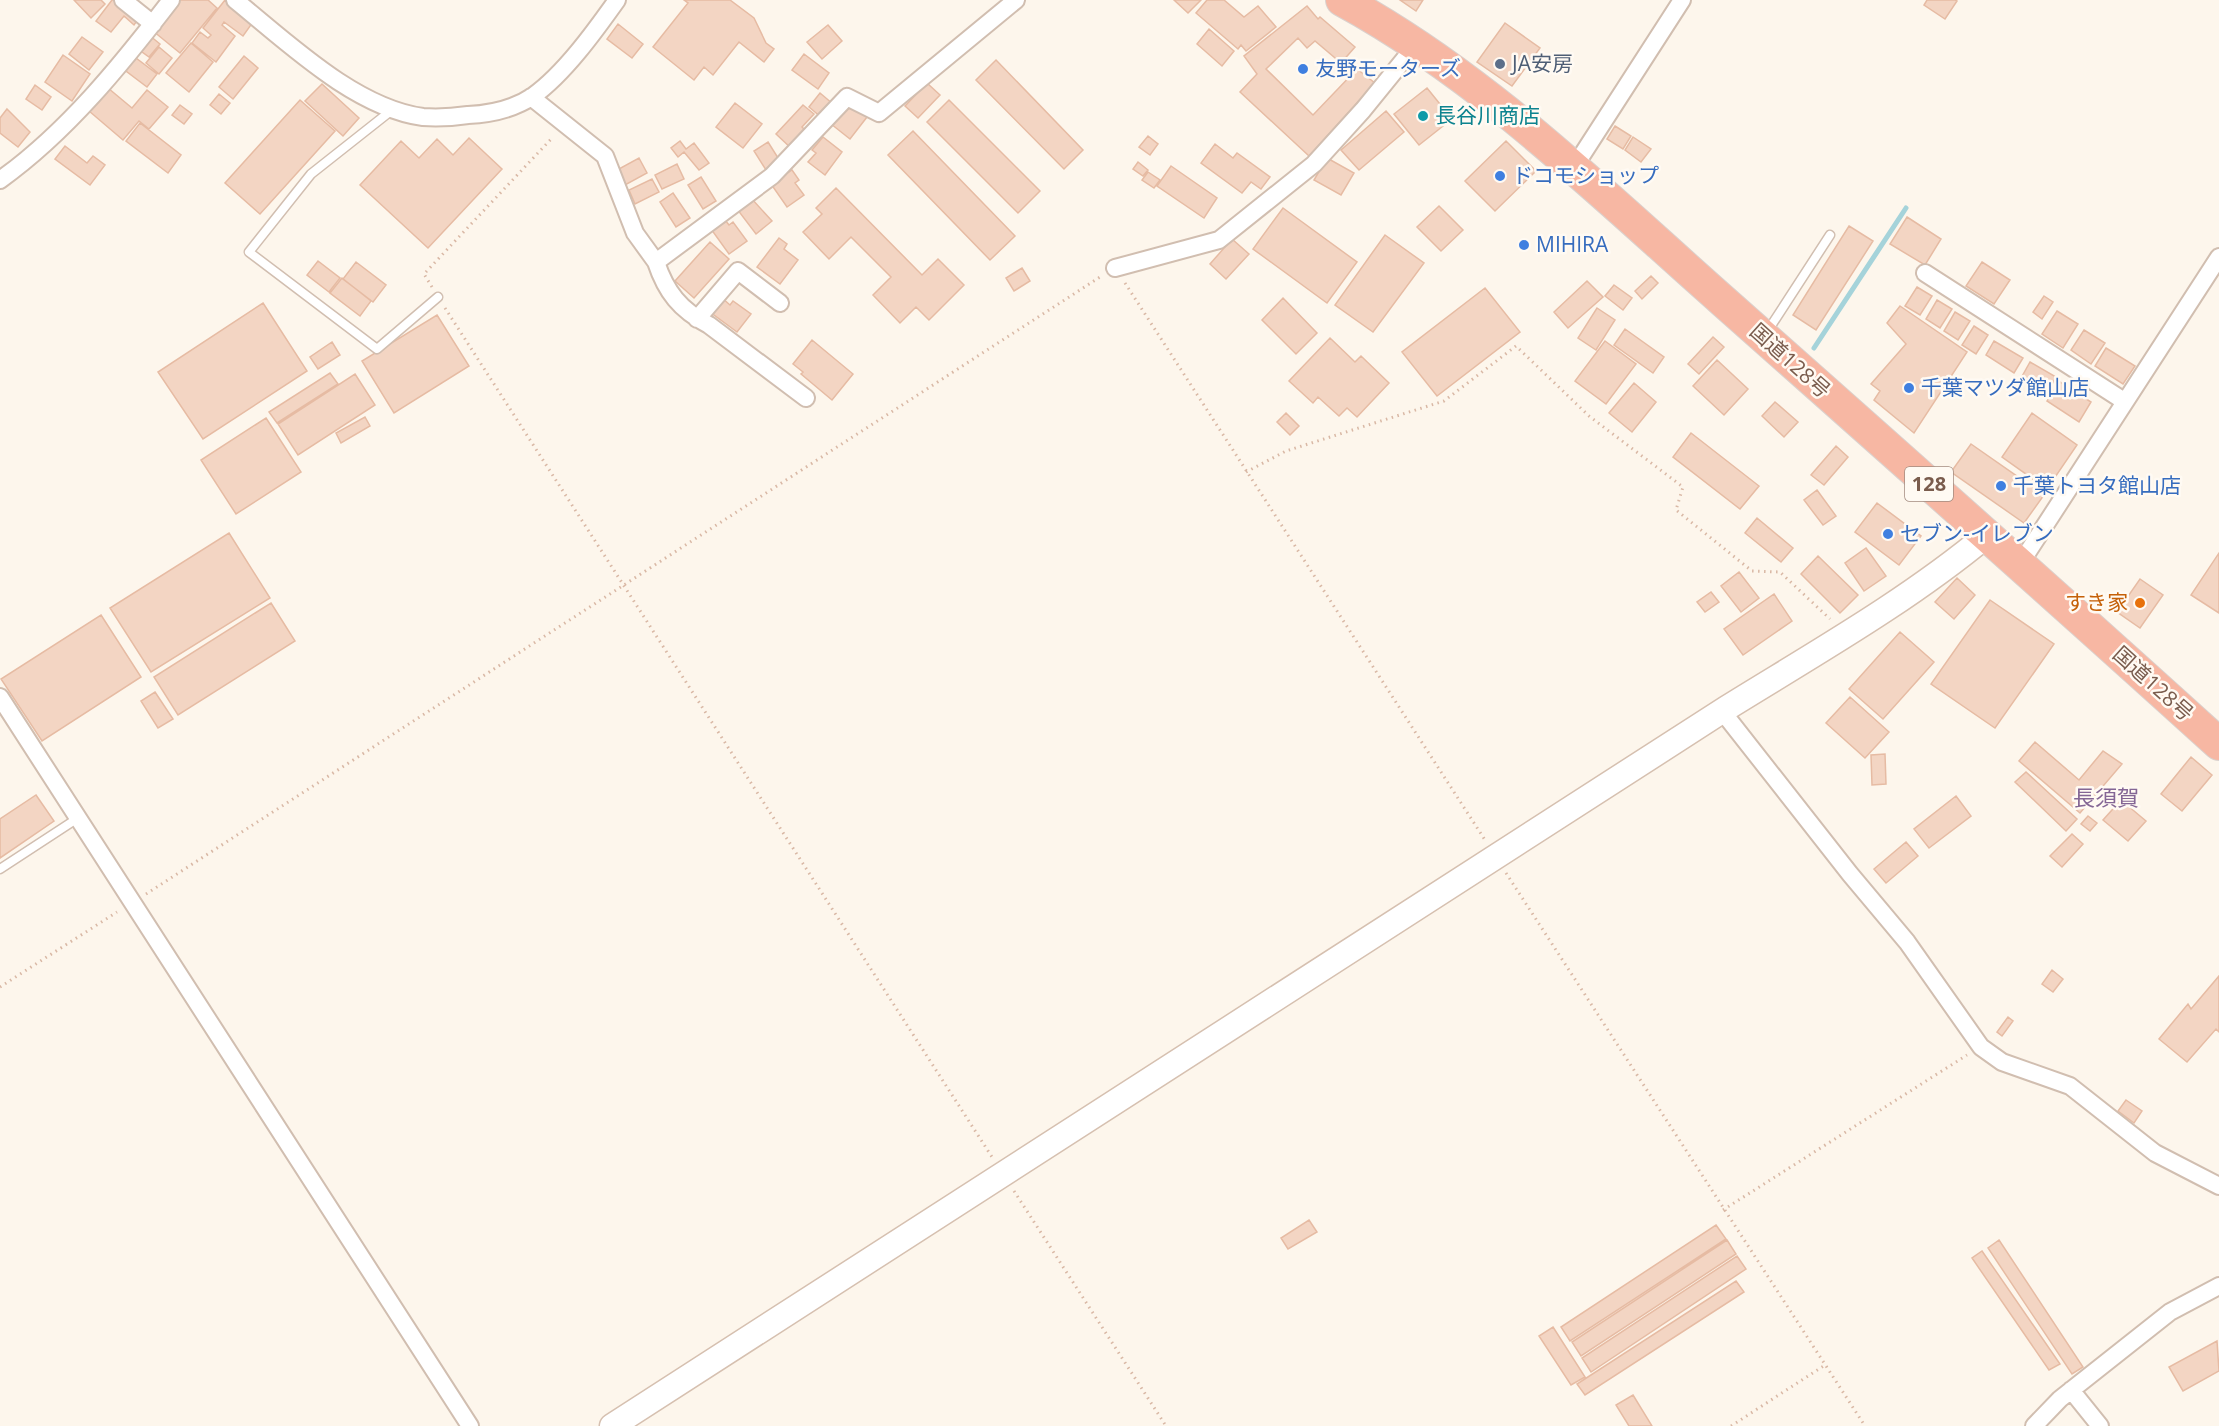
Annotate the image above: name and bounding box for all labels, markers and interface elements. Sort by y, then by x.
place label: JA安房 [1510,49,1573,77]
place label: 友野モーターズ [1315,54,1461,82]
marker: JA安房 [1493,57,1507,71]
marker: 友野モーターズ [1296,62,1310,76]
place label: 長谷川商店 [1435,101,1540,129]
marker: 長谷川商店 [1416,109,1430,123]
place label: ドコモショップ [1512,161,1659,189]
marker: ドコモショップ [1493,169,1507,183]
place label: MIHIRA [1536,230,1609,258]
marker: MIHIRA [1517,238,1531,252]
street label: 国道128号 [1745,317,1837,404]
place label: 千葉マツダ館山店 [1921,373,2089,401]
marker: 千葉マツダ館山店 [1902,381,1916,395]
road number: 128 [1905,467,1953,501]
place label: 千葉トヨタ館山店 [2013,471,2181,499]
marker: 千葉トヨタ館山店 [1994,479,2008,493]
place label: セブン-イレブン [1900,519,2054,547]
marker: セブン-イレブン [1881,527,1895,541]
place label: すき家 [2065,588,2128,616]
marker: すき家 [2133,596,2147,610]
street label: 国道128号 [2108,640,2200,727]
district label: 長須賀 [2073,782,2139,812]

